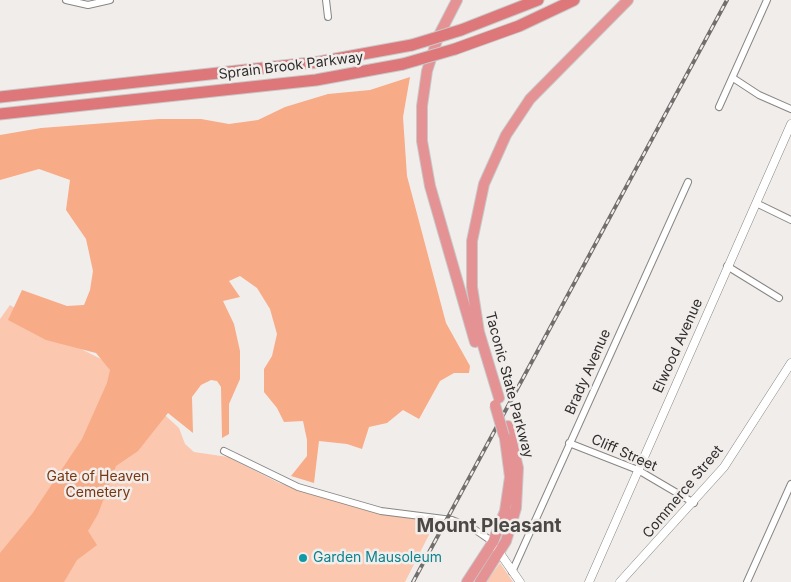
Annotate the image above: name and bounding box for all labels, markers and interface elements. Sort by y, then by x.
street label: Sprain Brook Parkway [218,49,364,83]
street label: Elwood Avenue [650,296,706,396]
street label: Taconic State Parkway [481,310,537,460]
street label: Brady Avenue [562,327,614,417]
street label: Cliff Street [588,431,660,475]
street label: Commerce Street [639,442,727,542]
park label: Gate of Heaven Cemetery [47,469,149,502]
district label: Mount Pleasant [417,515,561,537]
place label: Garden Mausoleum [313,550,442,566]
marker: Garden Mausoleum [297,552,309,564]

